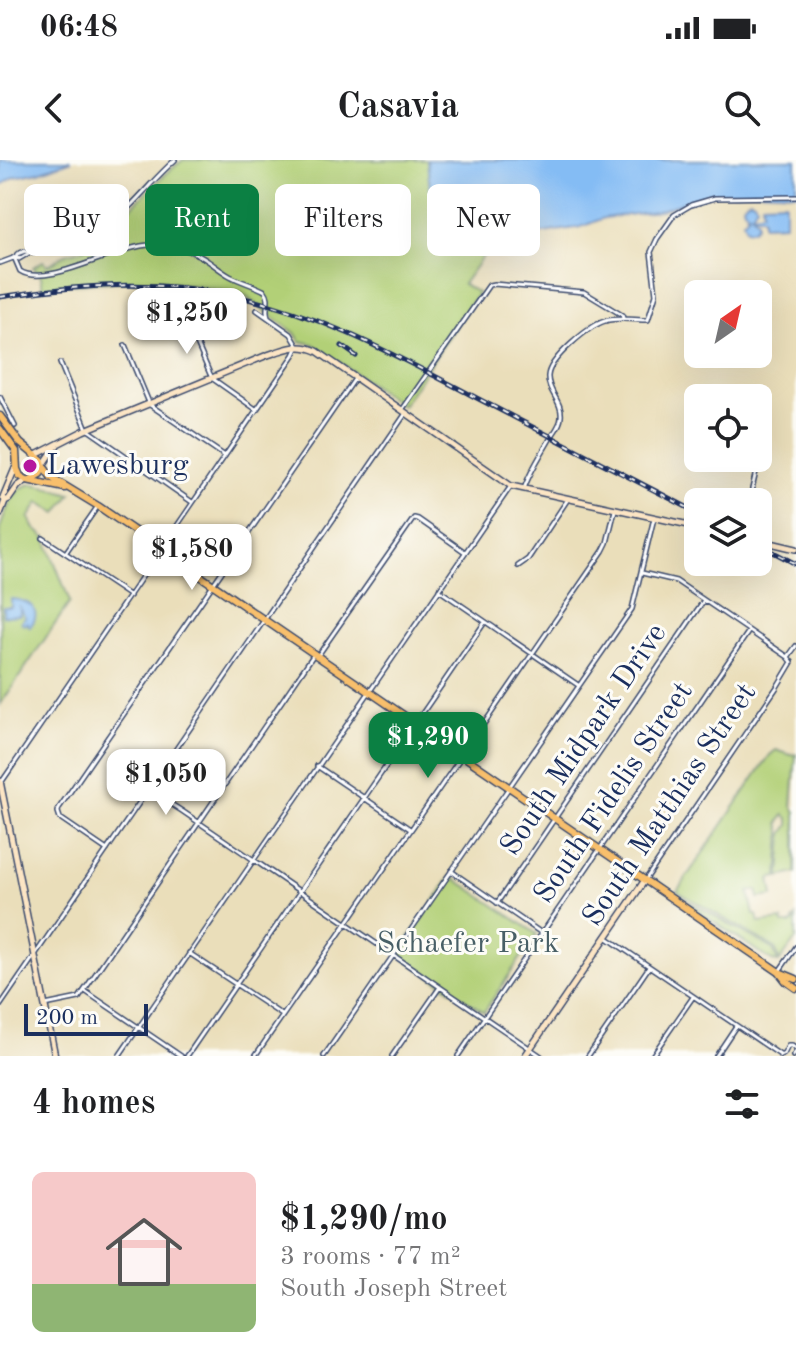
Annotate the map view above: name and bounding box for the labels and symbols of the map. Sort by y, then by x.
north arrow [684,280,772,368]
pin: $1,250 [122,288,252,356]
place label: Lawesburg [46,451,189,481]
marker: Lawesburg [21,457,39,475]
pin: $1,580 [127,524,257,592]
street label: South Midpark Drive [495,619,673,861]
street label: South Fidelis Street [529,677,699,909]
street label: South Matthias Street [578,678,762,932]
pin: $1,290 [363,712,493,780]
pin: $1,050 [101,749,231,817]
park label: Schaefer Park [377,929,559,959]
scale bar [24,1000,148,1036]

